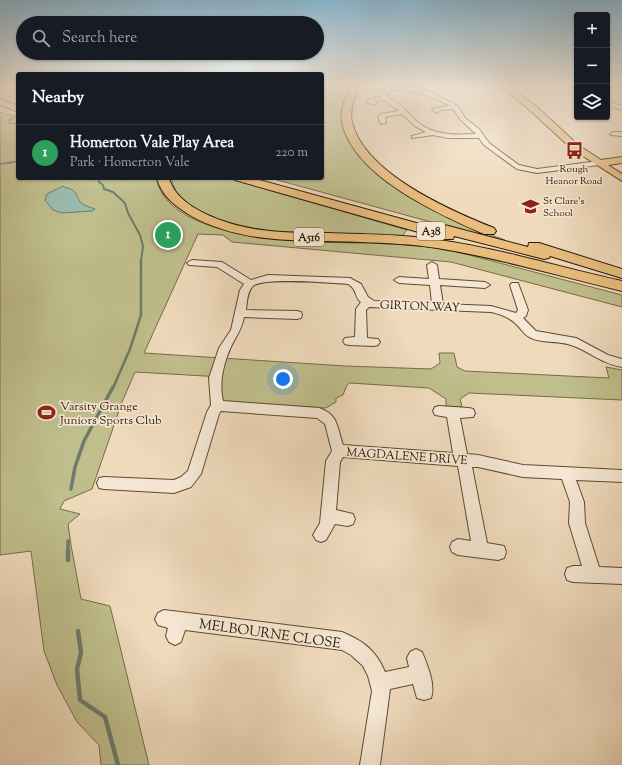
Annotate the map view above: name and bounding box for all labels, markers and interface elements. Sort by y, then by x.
map controls [574,12,610,120]
button: + [574,12,610,48]
search box [16,16,324,60]
icon: search [30,27,52,49]
text: Search here [62,28,137,49]
button: − [574,48,610,84]
button: layers [574,84,610,120]
text: Nearby [32,86,84,110]
text: Homerton Vale Play Area [70,133,234,154]
bus stop icon: Rough Heanor Road [564,141,584,161]
text: 1 [43,144,47,162]
text: 220 m [275,144,308,162]
text: Park · Homerton Vale [70,154,190,172]
place label: Rough Heanor Road [546,162,603,189]
place label: St Clare's School [543,194,584,221]
school or university icon: St Clare's School [520,196,540,216]
pin: 1 [155,220,181,250]
road number: A38 [417,222,445,240]
road number: A516 [294,228,324,246]
street label: GIRTON WAY [380,297,461,317]
your location [273,369,293,389]
place label: Varsity Grange Juniors Sports Club [59,398,162,430]
sports icon: Varsity Grange Juniors Sports Club [37,403,57,423]
street label: MAGDALENE DRIVE [346,444,469,470]
street label: MELBOURNE CLOSE [197,615,342,655]

